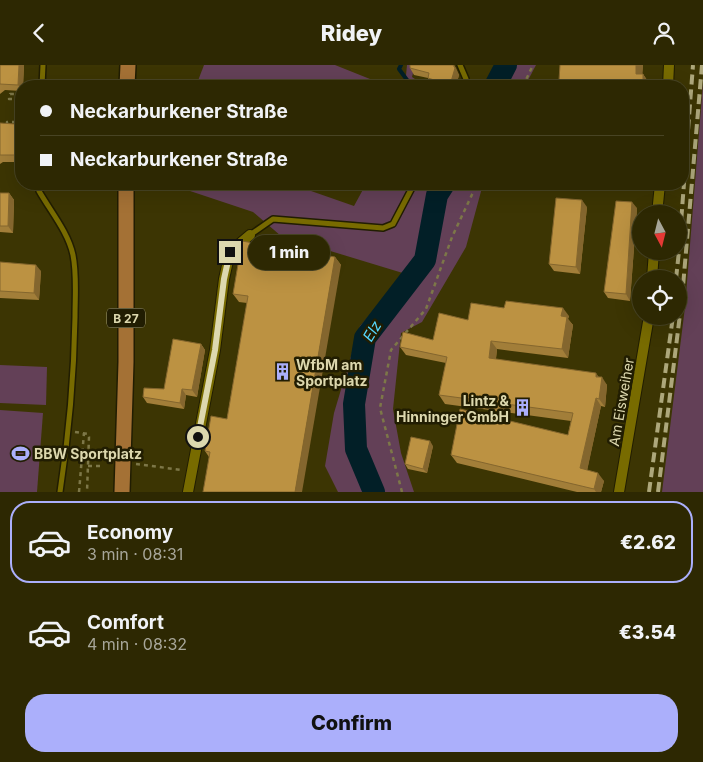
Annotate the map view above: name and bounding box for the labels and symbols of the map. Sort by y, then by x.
north arrow [632,205,688,260]
callout: 1 min [248,235,330,269]
route end [219,241,241,263]
road number: B 27 [107,309,145,327]
water label: Elz [358,317,386,345]
place label: WfbM am Sportplatz [296,356,368,389]
street label: Am Eisweiher [605,356,637,448]
building icon: WfbM am Sportplatz [272,362,292,382]
place label: Lintz & Hinninger GmbH [396,392,510,425]
building icon: Lintz & Hinninger GmbH [513,398,533,418]
route start [187,426,209,448]
sports icon: BBW Sportplatz [10,443,30,463]
place label: BBW Sportplatz [34,445,142,462]

